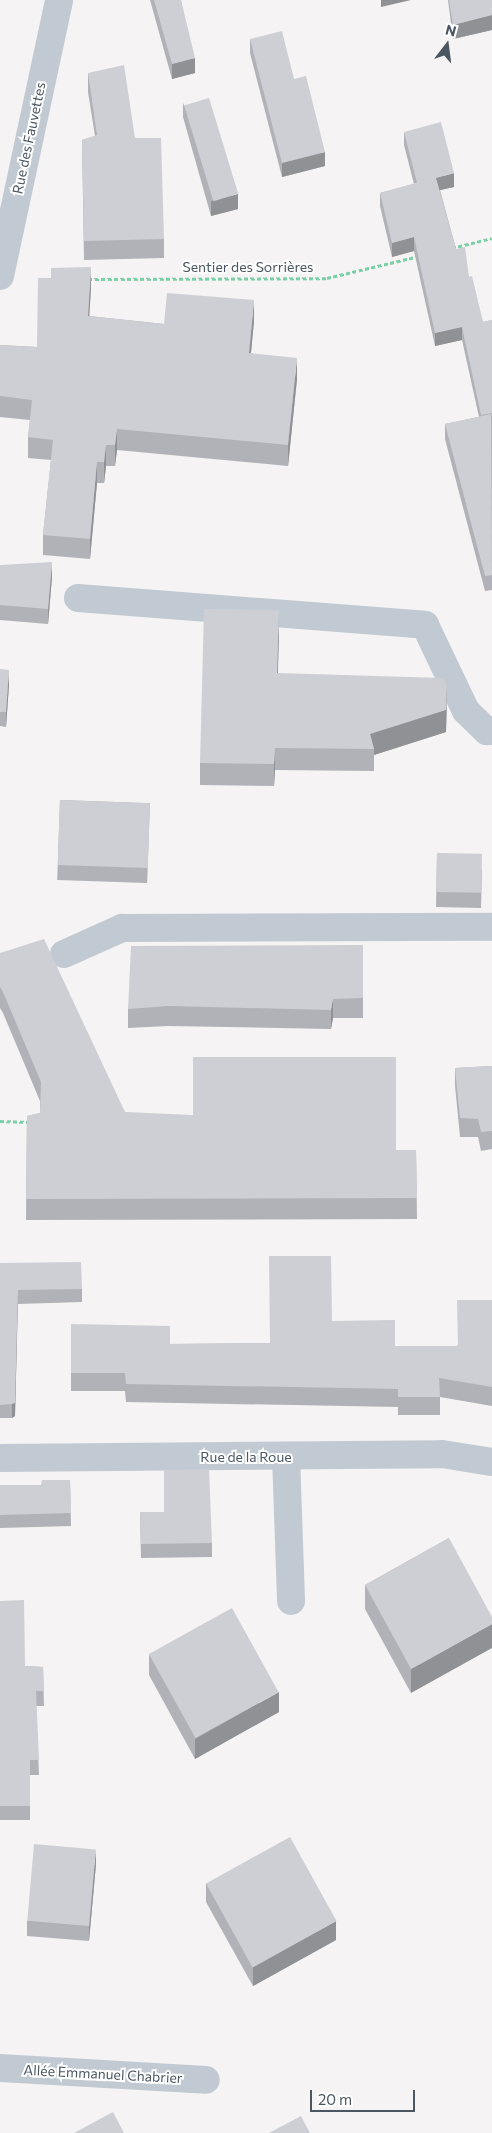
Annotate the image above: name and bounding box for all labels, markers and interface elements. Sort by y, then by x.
north arrow [422,20,472,70]
text: N [444,20,458,40]
street label: Rue des Fauvettes [9,81,49,195]
street label: Sentier des Sorrières [183,259,313,275]
street label: Rue de la Roue [200,1449,292,1465]
street label: Allée Emmanuel Chabrier [23,2061,183,2087]
scale bar [312,2080,417,2112]
text: 20 m [318,2090,352,2108]

